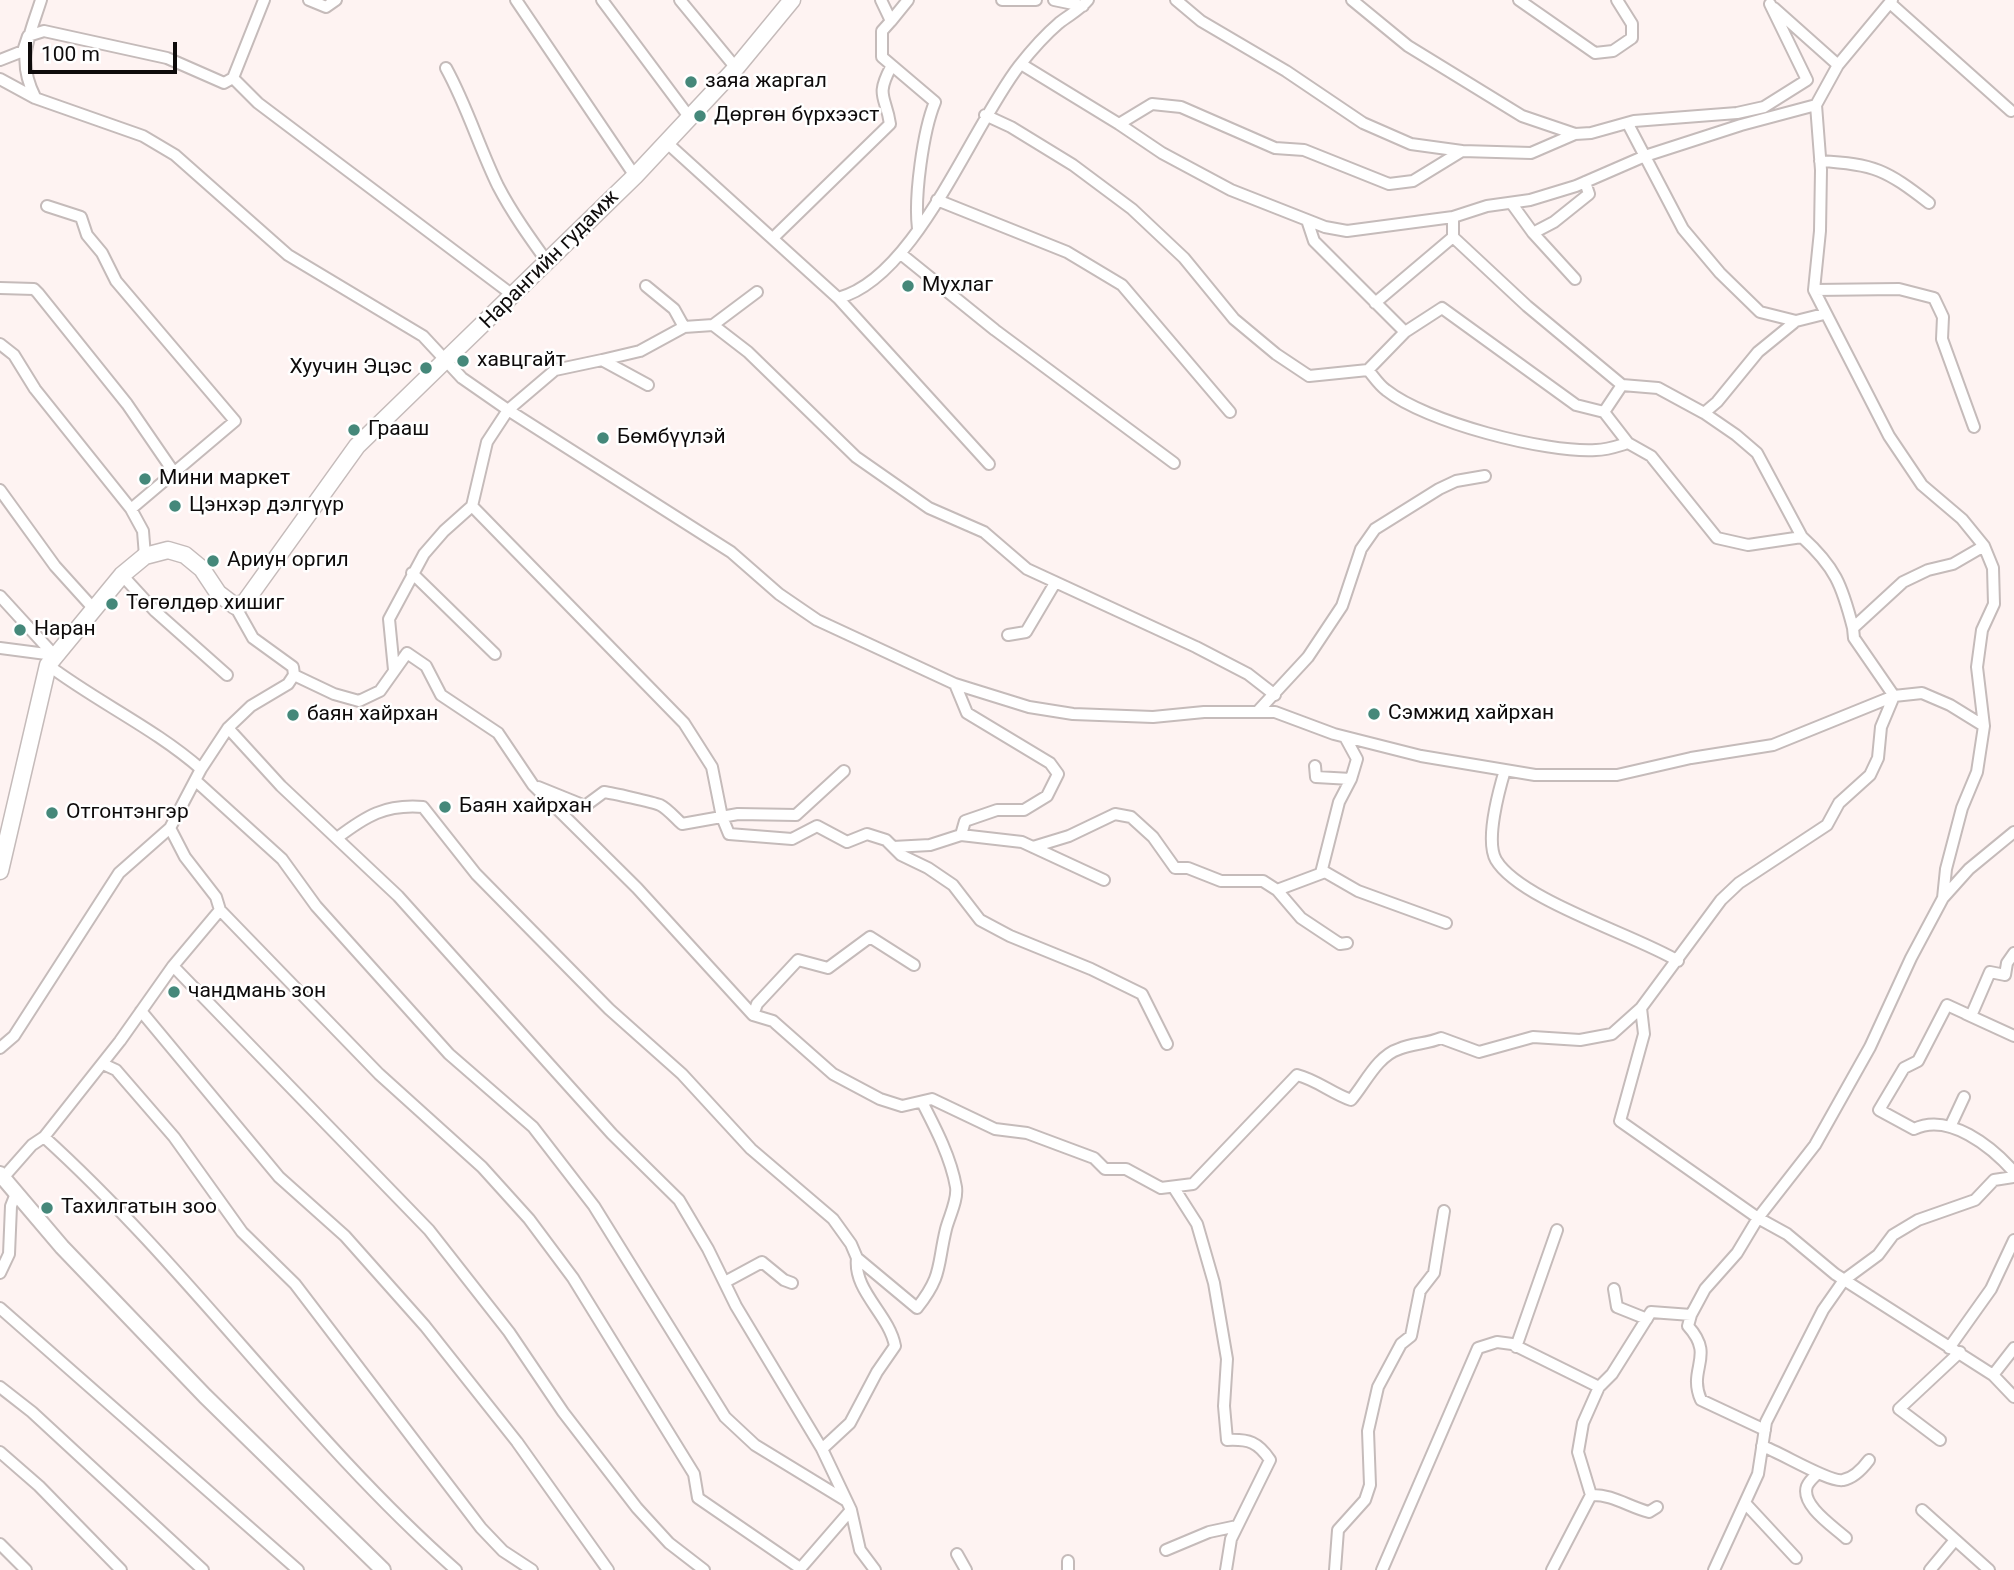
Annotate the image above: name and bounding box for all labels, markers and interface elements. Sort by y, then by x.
scale bar [32,28,180,72]
text: 100 m [41,42,100,66]
place label: заяа жаргал [705,69,827,95]
marker: заяа жаргал [683,74,699,90]
place label: Дөргөн бүрхээст [714,103,879,129]
marker: Дөргөн бүрхээст [692,108,708,124]
street label: Нарангийн гудамж [475,185,625,335]
place label: Мухлаг [922,273,993,299]
marker: Мухлаг [900,278,916,294]
place label: хавцгайт [477,348,566,374]
marker: хавцгайт [455,353,471,369]
place label: Хуучин Эцэс [290,355,412,381]
marker: Хуучин Эцэс [418,360,434,376]
place label: Грааш [368,417,429,443]
marker: Грааш [346,422,362,438]
place label: Бөмбүүлэй [617,425,726,451]
marker: Бөмбүүлэй [595,430,611,446]
place label: Мини маркет [159,466,290,492]
marker: Мини маркет [137,471,153,487]
place label: Цэнхэр дэлгүүр [189,493,344,519]
marker: Цэнхэр дэлгүүр [167,498,183,514]
place label: Ариун оргил [227,548,349,574]
marker: Ариун оргил [205,553,221,569]
place label: Төгөлдөр хишиг [126,591,284,617]
marker: Төгөлдөр хишиг [104,596,120,612]
place label: Наран [34,617,96,643]
marker: Наран [12,622,28,638]
place label: Сэмжид хайрхан [1388,701,1554,727]
place label: баян хайрхан [307,702,438,728]
marker: Сэмжид хайрхан [1366,706,1382,722]
marker: баян хайрхан [285,707,301,723]
place label: Баян хайрхан [459,794,592,820]
marker: Баян хайрхан [437,799,453,815]
place label: Отгонтэнгэр [66,800,189,826]
marker: Отгонтэнгэр [44,805,60,821]
place label: чандмань зон [188,979,326,1005]
marker: чандмань зон [166,984,182,1000]
place label: Тахилгатын зоо [61,1195,217,1221]
marker: Тахилгатын зоо [39,1200,55,1216]

